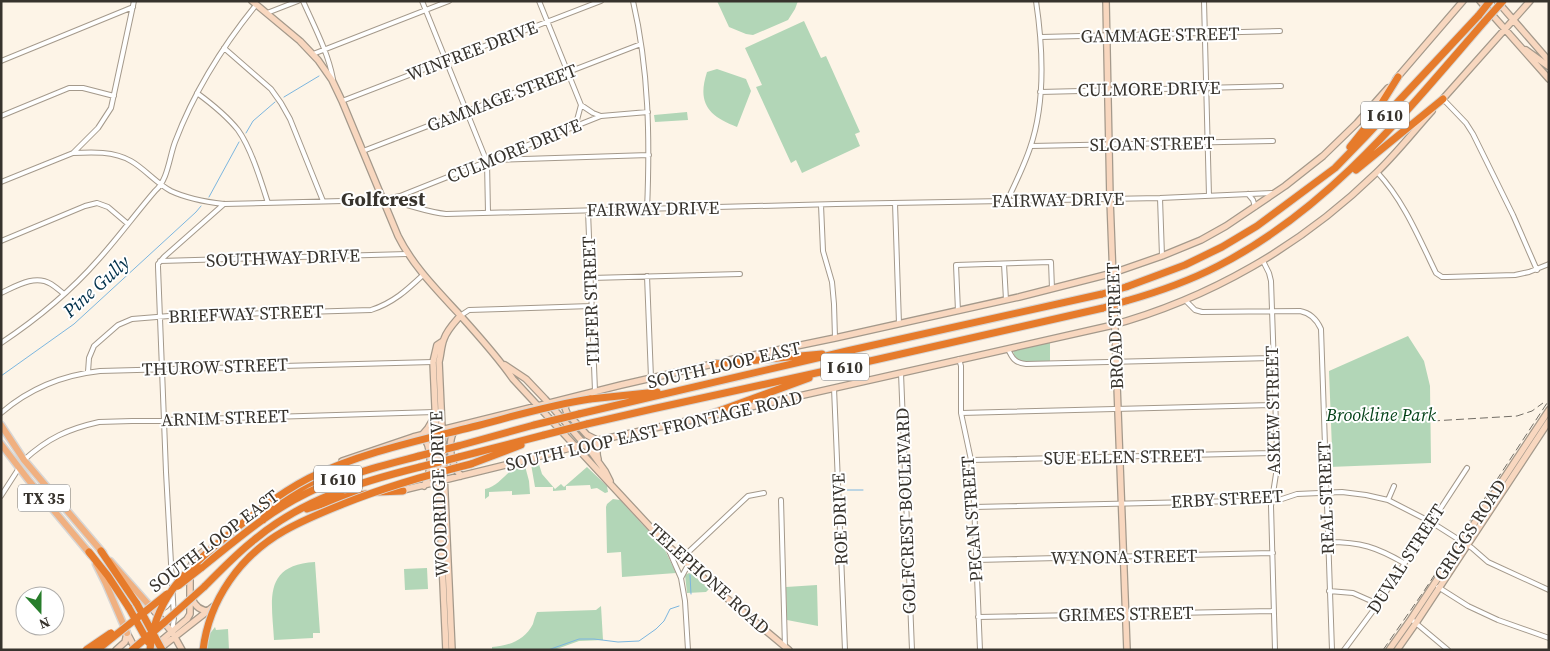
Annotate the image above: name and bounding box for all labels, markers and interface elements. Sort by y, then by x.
street label: WINFREE DRIVE [403,14,541,87]
street label: GAMMAGE STREET [1080,21,1240,48]
street label: GAMMAGE STREET [423,57,581,138]
street label: CULMORE DRIVE [1077,75,1221,102]
road number: I 610 [1361,102,1409,128]
street label: CULMORE DRIVE [443,112,585,189]
street label: SLOAN STREET [1089,130,1215,157]
district label: Golfcrest [341,185,426,213]
street label: FAIRWAY DRIVE [991,186,1125,213]
street label: FAIRWAY DRIVE [586,195,720,222]
street label: TILFER STREET [576,236,605,366]
street label: SOUTHWAY DRIVE [206,242,360,273]
water label: Pine Gully [56,248,136,324]
street label: BROAD STREET [1100,262,1129,390]
street label: BRIEFWAY STREET [168,298,324,329]
street label: SOUTH LOOP EAST [645,335,803,394]
street label: ASKEW STREET [1259,345,1286,475]
street label: THUROW STREET [141,351,289,382]
road number: I 610 [821,354,869,381]
street label: SOUTH LOOP EAST FRONTAGE ROAD [503,384,805,477]
park label: Brookline Park [1325,402,1437,427]
street label: ARNIM STREET [161,403,289,432]
street label: GOLFCREST BOULEVARD [889,407,922,615]
street label: WOODRIDGE DRIVE [423,410,454,577]
street label: REAL STREET [1311,441,1340,555]
street label: SUE ELLEN STREET [1044,443,1205,470]
street label: PECAN STREET [955,455,988,583]
road number: I 610 [314,466,362,492]
street label: ROE DRIVE [825,472,854,566]
street label: GRIGGS ROAD [1427,474,1512,585]
street label: SOUTH LOOP EAST [144,483,284,598]
street label: ERBY STREET [1170,483,1284,514]
road number: TX 35 [18,484,70,512]
street label: DUVAL STREET [1361,499,1450,618]
street label: TELEPHONE ROAD [643,517,775,640]
street label: WYNONA STREET [1050,543,1198,570]
north arrow [15,586,65,636]
street label: GRIMES STREET [1058,600,1194,627]
text: N [36,612,53,634]

